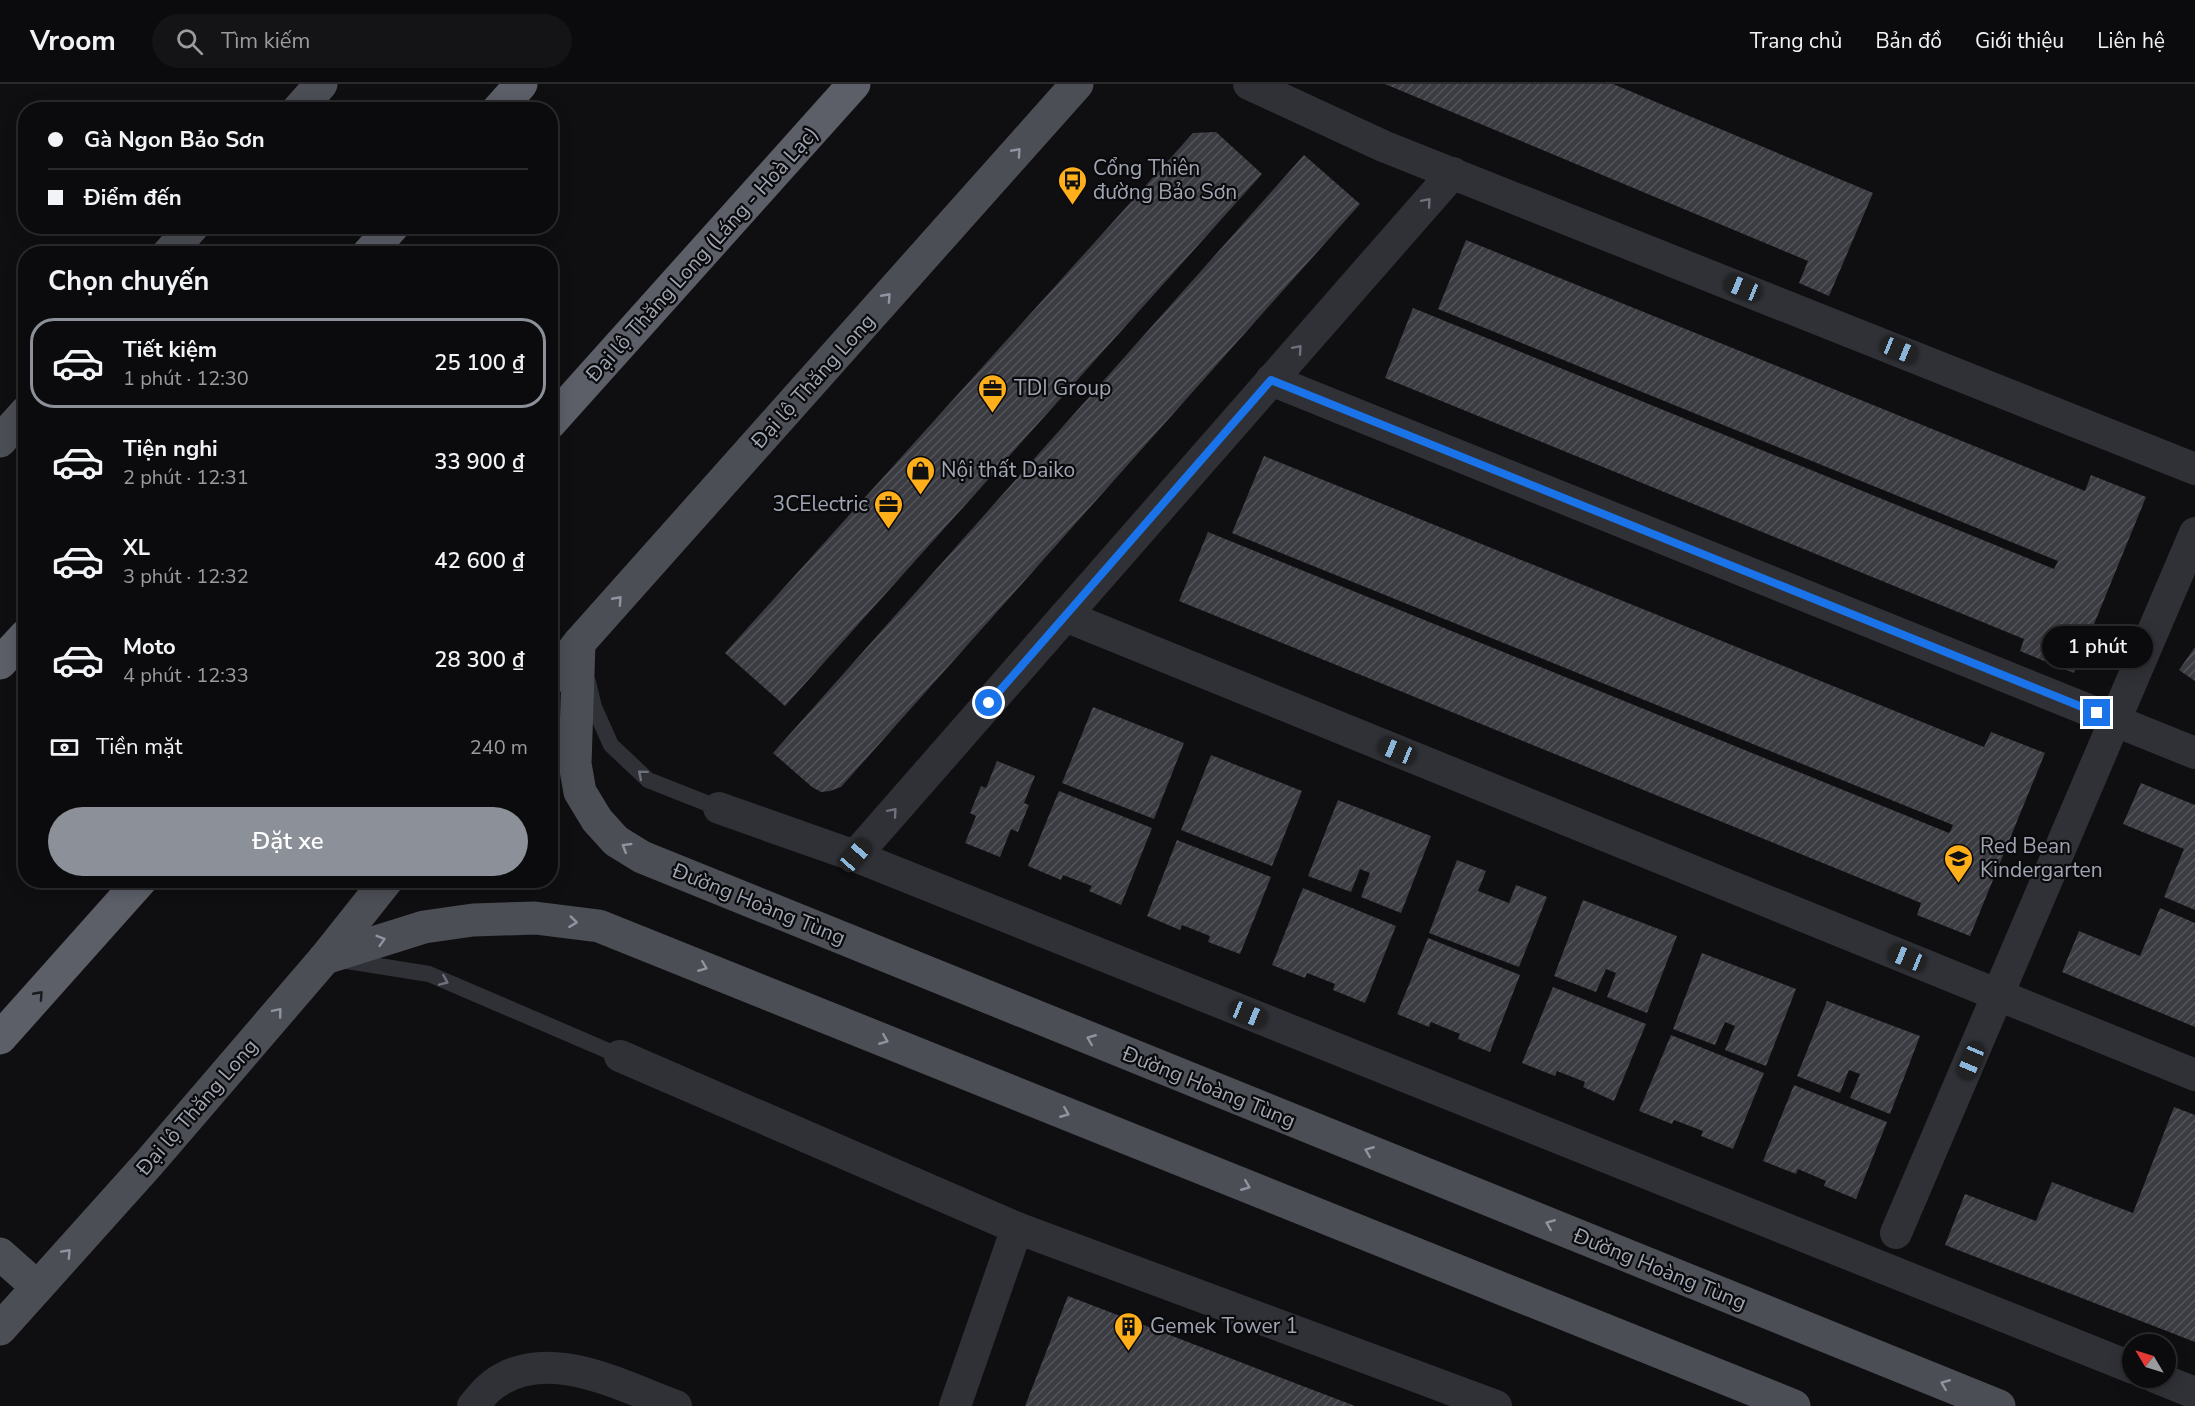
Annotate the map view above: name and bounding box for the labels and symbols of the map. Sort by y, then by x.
street label: Đại lộ Thăng Long (Láng - Hoà Lạc) [581,121,823,387]
one-way arrow [1010,148,1021,158]
place label: Cổng Thiên đường Bảo Sơn [1093,154,1237,206]
bus stop icon: Cổng Thiên đường Bảo Sơn [1056,164,1088,206]
one-way arrow [1420,199,1431,209]
car [1723,273,1763,303]
one-way arrow [880,293,891,304]
street label: Đại lộ Thăng Long [746,308,880,454]
car [1879,335,1919,365]
one-way arrow [1291,345,1302,356]
office icon: TDI Group [977,372,1009,414]
place label: TDI Group [1014,374,1111,402]
shop icon: Nội thất Daiko [904,454,936,496]
place label: Nội thất Daiko [941,456,1075,484]
office icon: 3CElectric [873,488,905,530]
place label: 3CElectric [773,490,868,518]
one-way arrow [611,596,622,607]
callout: 1 phút [2042,626,2152,668]
route start [975,689,1002,716]
route end [2083,699,2110,726]
car [1377,736,1417,766]
one-way arrow [638,770,649,781]
one-way arrow [886,808,897,819]
place label: Red Bean Kindergarten [1980,832,2103,884]
car [836,837,874,875]
one-way arrow [622,842,632,854]
school or university icon: Red Bean Kindergarten [1943,842,1975,884]
street label: Đường Hoàng Tùng [667,856,850,951]
one-way arrow [569,916,578,928]
one-way arrow [375,935,386,947]
car [1887,943,1927,973]
one-way arrow [697,960,708,972]
one-way arrow [438,974,449,986]
one-way arrow [32,991,43,1001]
car [1228,999,1268,1029]
one-way arrow [271,1008,282,1019]
street label: Đại lộ Thăng Long [129,1033,264,1182]
one-way arrow [878,1033,889,1045]
one-way arrow [1087,1034,1098,1046]
street label: Đường Hoàng Tùng [1117,1039,1300,1134]
car [1956,1041,1986,1081]
one-way arrow [1059,1106,1070,1118]
one-way arrow [1365,1146,1376,1158]
one-way arrow [1239,1179,1250,1191]
one-way arrow [1545,1219,1556,1231]
street label: Đường Hoàng Tùng [1568,1221,1751,1316]
one-way arrow [60,1250,71,1260]
building icon: Gemek Tower 1 [1113,1310,1145,1352]
place label: Gemek Tower 1 [1150,1312,1298,1340]
north arrow [2122,1334,2176,1388]
one-way arrow [1940,1379,1951,1391]

